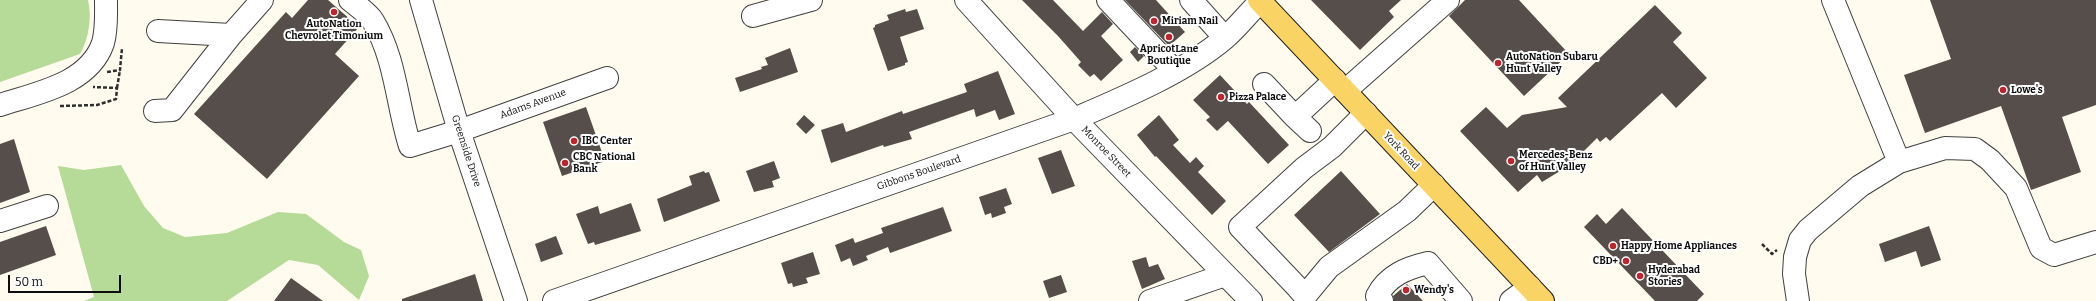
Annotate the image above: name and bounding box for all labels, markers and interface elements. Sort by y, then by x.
marker: AutoNation Chevrolet Timonium [329,7,339,17]
place label: Miriam Nail [1162,15,1218,27]
marker: Miriam Nail [1149,16,1159,26]
place label: AutoNation Chevrolet Timonium [285,18,383,42]
marker: ApricotLane Boutique [1164,32,1174,42]
place label: ApricotLane Boutique [1140,43,1198,66]
place label: AutoNation Subaru Hunt Valley [1506,51,1598,74]
marker: AutoNation Subaru Hunt Valley [1493,58,1503,68]
place label: Lowe's [2011,84,2043,96]
marker: Lowe's [1998,85,2008,95]
street label: Adams Avenue [498,86,568,122]
place label: Pizza Palace [1229,91,1286,103]
marker: Pizza Palace [1216,92,1226,102]
street label: Greenside Drive [449,114,483,188]
street label: Monroe Street [1079,124,1133,180]
street label: York Road [1381,130,1421,172]
place label: IBC Center [582,135,632,147]
marker: IBC Center [569,136,579,146]
place label: Mercedes-Benz of Hunt Valley [1519,149,1592,172]
place label: CBC National Bank [573,151,635,174]
street label: Gibbons Boulevard [875,153,963,193]
marker: Mercedes-Benz of Hunt Valley [1506,156,1516,166]
marker: CBC National Bank [560,158,570,168]
place label: Happy Home Appliances [1621,240,1737,252]
marker: Happy Home Appliances [1608,241,1618,251]
place label: CBD+ [1593,255,1618,267]
marker: CBD+ [1621,256,1631,266]
place label: Hyderabad Stories [1648,264,1700,288]
scale bar [10,267,123,293]
marker: Hyderabad Stories [1635,271,1645,281]
text: 50 m [15,275,43,289]
place label: Wendy's [1414,284,1454,296]
marker: Wendy's [1401,285,1411,295]

